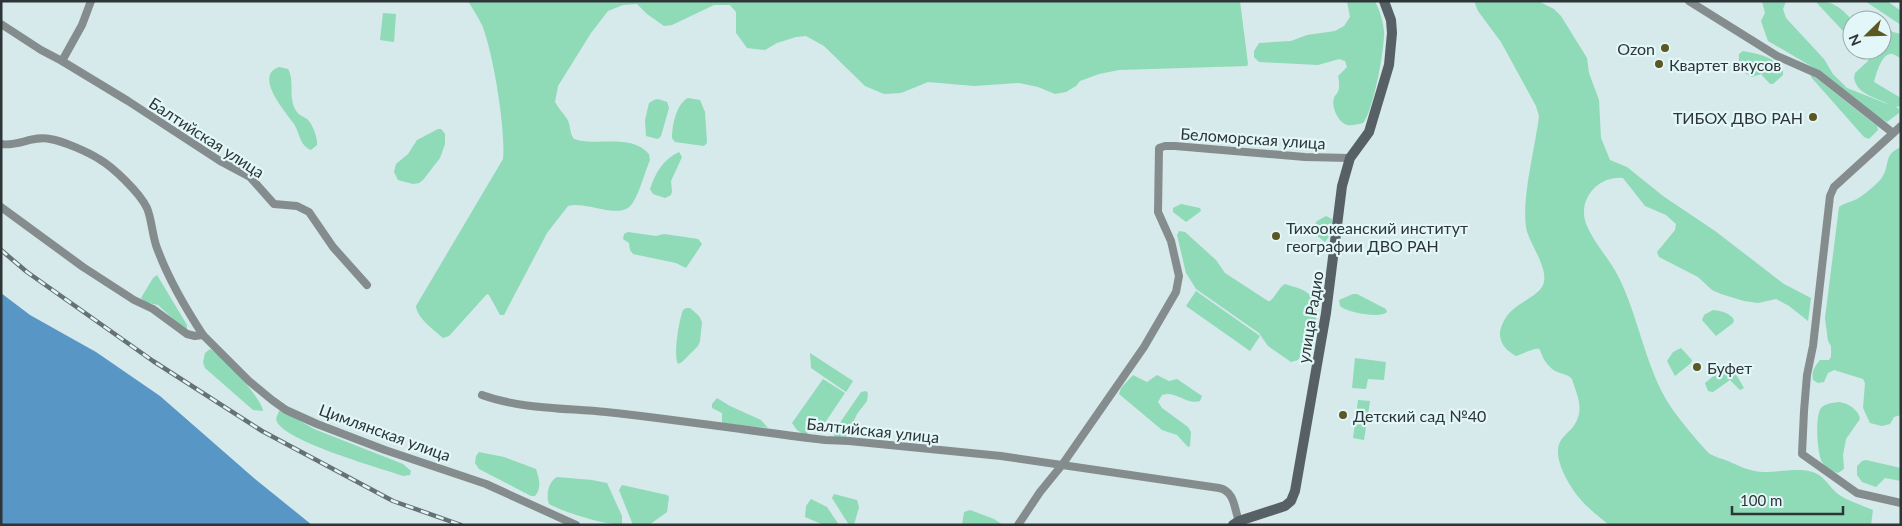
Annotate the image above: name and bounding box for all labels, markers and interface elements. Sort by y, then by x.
north arrow [1842,10,1892,60]
text: N [1845,32,1865,49]
place label: Ozon [1617,39,1655,58]
marker: Ozon [1659,42,1671,54]
place label: Квартет вкусов [1669,55,1781,74]
marker: Квартет вкусов [1653,58,1665,70]
street label: Балтийская улица [146,93,268,181]
place label: ТИБОХ ДВО РАН [1673,108,1803,127]
marker: ТИБОХ ДВО РАН [1807,111,1819,123]
street label: Беломорская улица [1180,123,1326,153]
place label: Тихоокеанский институт географии ДВО РАН [1286,218,1468,255]
marker: Тихоокеанский институт географии ДВО РАН [1270,230,1282,242]
street label: улица Радио [1293,269,1327,365]
place label: Буфет [1707,358,1752,377]
marker: Буфет [1691,361,1703,373]
street label: Цимлянская улица [317,399,453,465]
place label: Детский сад №40 [1353,406,1486,425]
marker: Детский сад №40 [1337,409,1349,421]
street label: Балтийская улица [806,414,940,446]
scale bar [1732,484,1843,516]
text: 100 m [1740,491,1782,509]

